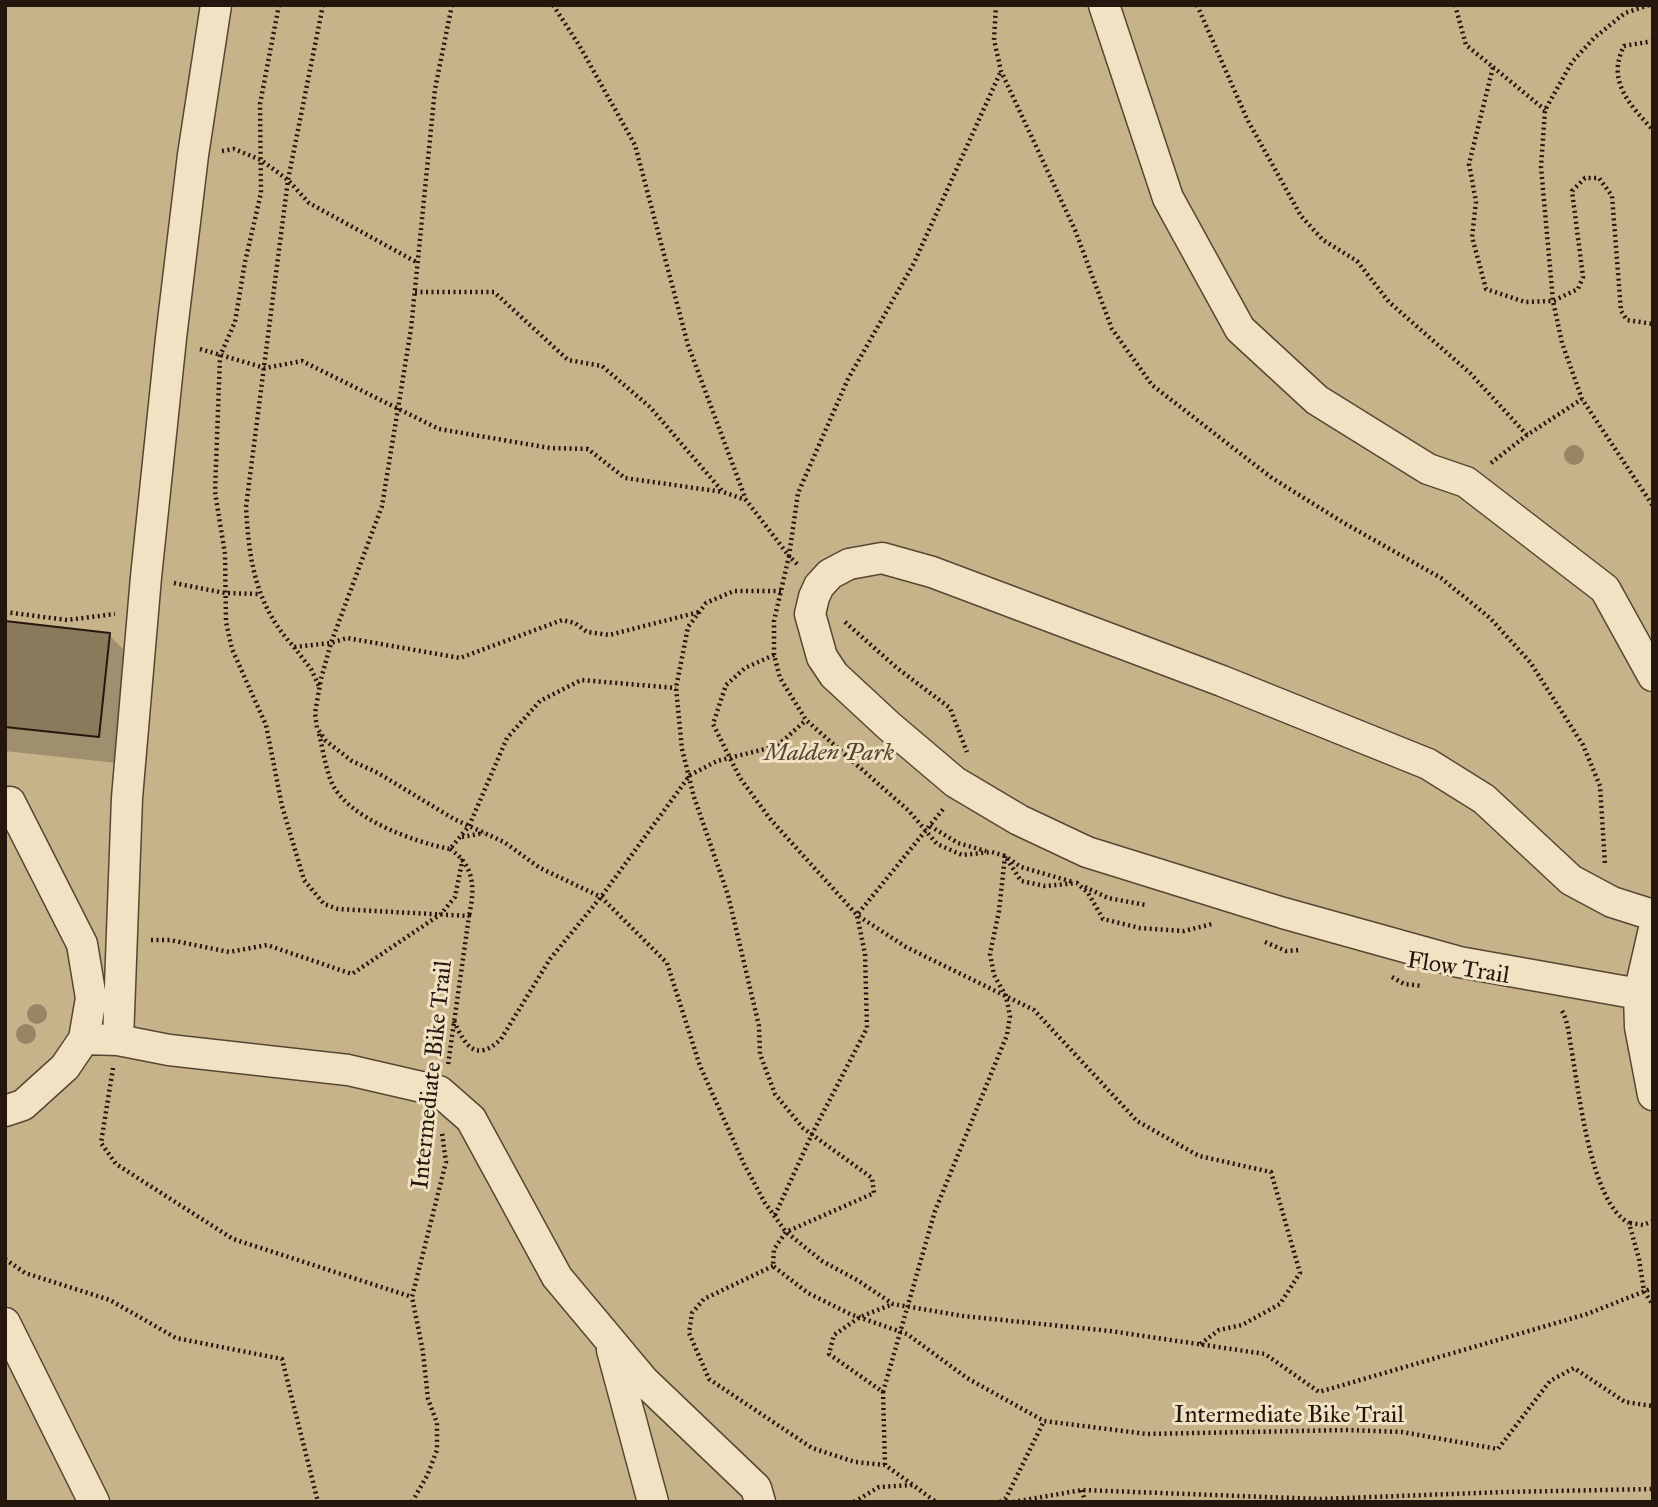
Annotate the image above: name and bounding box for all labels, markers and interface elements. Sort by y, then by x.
park label: Malden Park [764,740,894,768]
street label: Flow Trail [1405,947,1511,991]
street label: Intermediate Bike Trail [407,959,459,1191]
street label: Intermediate Bike Trail [1174,1402,1404,1430]

